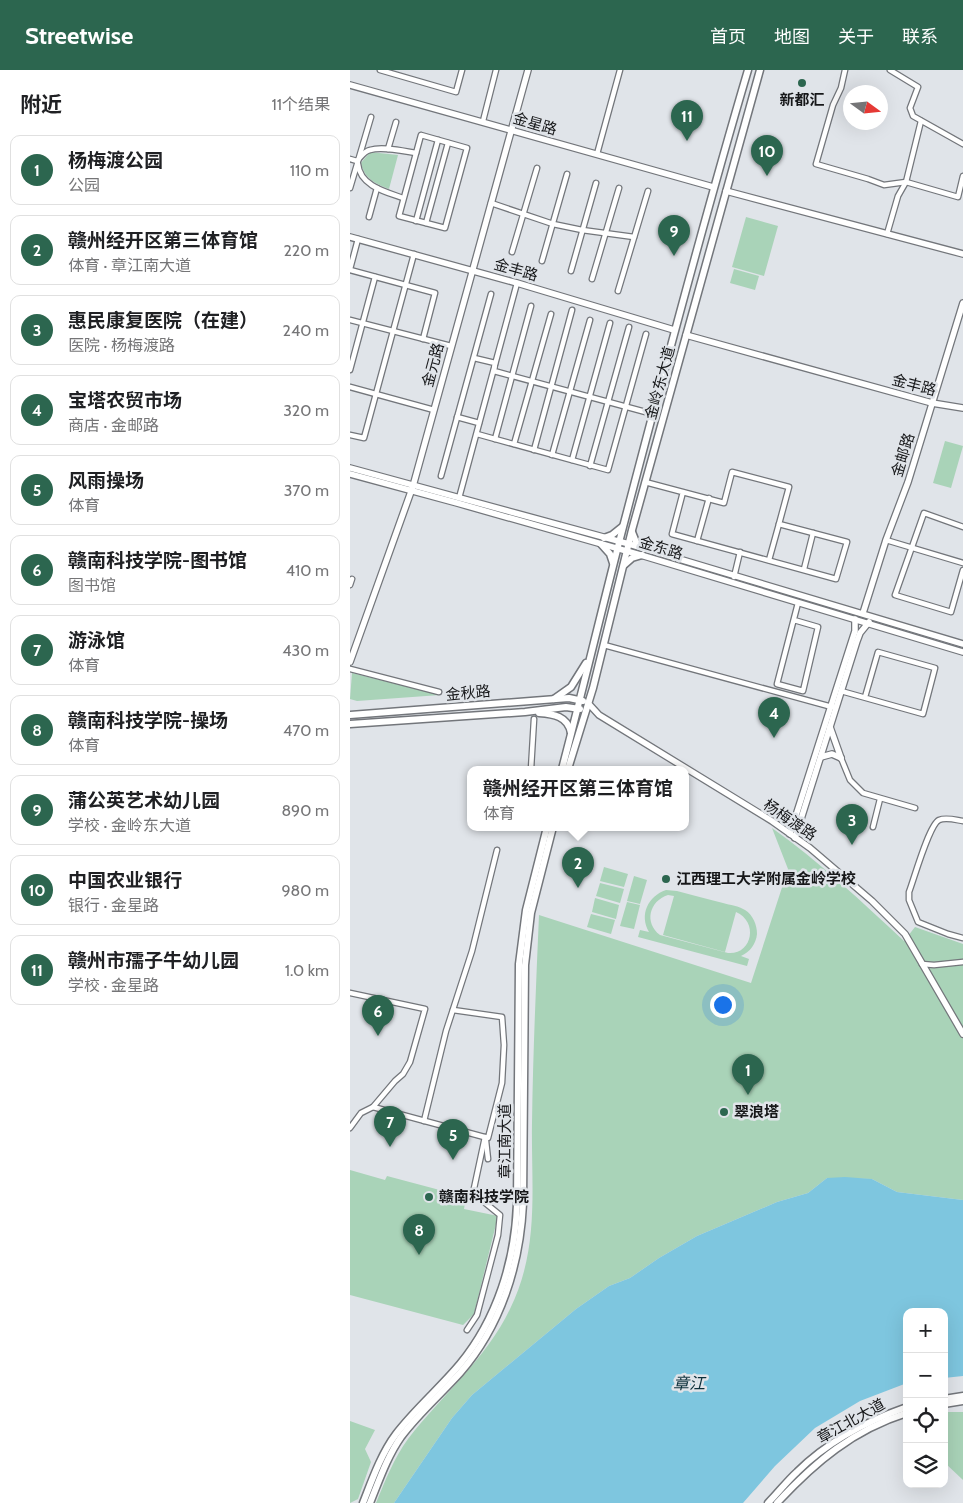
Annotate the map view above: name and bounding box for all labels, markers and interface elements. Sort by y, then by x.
text: Streetwise [25,21,133,50]
text: 首页 [710,26,746,48]
text: 地图 [774,26,810,48]
text: 关于 [838,26,874,48]
text: 联系 [902,26,938,48]
marker: 新都汇 [796,77,808,89]
north arrow [843,85,888,130]
place label: 新都汇 [779,91,825,109]
text: 附近 [20,92,62,117]
text: 11个结果 [272,95,330,114]
pin: 11 [671,100,703,141]
street label: 金星路 [511,109,559,139]
pin: 10 [751,135,783,176]
text: 杨梅渡公园 [68,149,163,172]
text: 1 [34,161,40,180]
text: 110 m [290,161,329,180]
text: 公园 [68,176,100,195]
pin: 9 [658,215,690,256]
text: 赣州经开区第三体育馆 [68,229,258,252]
text: 2 [33,241,41,260]
text: 220 m [283,241,329,260]
street label: 金丰路 [492,255,540,285]
text: 体育 · 章江南大道 [68,256,191,275]
text: 惠民康复医院（在建） [68,309,258,332]
text: 3 [33,321,41,340]
text: 240 m [283,321,329,340]
text: 医院 · 杨梅渡路 [68,336,175,355]
street label: 金元路 [418,341,448,389]
street label: 金岭东大道 [642,344,678,422]
street label: 金丰路 [890,370,938,400]
text: 宝塔农贸市场 [68,389,182,412]
text: 4 [32,401,42,420]
text: 320 m [283,401,329,420]
text: 商店 · 金邮路 [68,416,159,435]
street label: 金邮路 [888,431,918,479]
text: 风雨操场 [68,469,144,492]
text: 5 [33,481,41,500]
text: 370 m [284,481,329,500]
text: 体育 [68,496,100,515]
street label: 金东路 [637,533,685,563]
text: 赣南科技学院-图书馆 [68,549,247,572]
text: 6 [33,561,42,580]
text: 410 m [286,561,329,580]
text: 图书馆 [68,576,116,595]
text: 游泳馆 [68,629,125,652]
text: 7 [33,641,41,660]
text: 430 m [282,641,329,660]
text: 体育 [68,656,100,675]
street label: 金秋路 [445,682,491,704]
pin: 4 [758,697,790,738]
text: 赣南科技学院-操场 [68,709,228,732]
text: 8 [32,721,42,740]
text: 470 m [283,721,329,740]
text: 体育 [68,736,100,755]
popup [467,766,689,831]
text: 赣州经开区第三体育馆 [483,777,673,800]
text: 蒲公英艺术幼儿园 [68,789,220,812]
street label: 杨梅渡路 [760,796,820,844]
text: 9 [33,801,42,820]
text: 890 m [281,801,329,820]
text: 体育 [483,804,515,823]
pin: 3 [836,804,868,845]
text: 学校 · 金岭东大道 [68,816,191,835]
pin: 2 [562,847,594,888]
text: 中国农业银行 [68,869,182,892]
place label: 江西理工大学附属金岭学校 [676,870,856,888]
marker: 江西理工大学附属金岭学校 [660,873,672,885]
text: 10 [28,881,46,900]
text: 980 m [281,881,329,900]
text: 银行 · 金星路 [68,896,159,915]
text: 赣州市孺子牛幼儿园 [68,949,239,972]
text: 11 [31,961,43,980]
text: 1.0 km [285,961,329,980]
text: 学校 · 金星路 [68,976,159,995]
your location [710,992,736,1018]
pin: 6 [362,995,394,1036]
pin: 1 [732,1054,764,1095]
street label: 章江南大道 [496,1103,514,1179]
place label: 翠浪塔 [734,1103,779,1121]
pin: 7 [374,1106,406,1147]
marker: 翠浪塔 [718,1106,730,1118]
pin: 5 [437,1119,469,1160]
place label: 赣南科技学院 [439,1188,529,1206]
marker: 赣南科技学院 [423,1191,435,1203]
pin: 8 [403,1214,435,1255]
map controls [903,1308,948,1488]
button: + [903,1308,948,1353]
button: − [903,1353,948,1398]
water label: 章江 [673,1374,707,1393]
street label: 章江北大道 [814,1395,888,1447]
button: locate [903,1398,948,1443]
button: layers [903,1443,948,1488]

